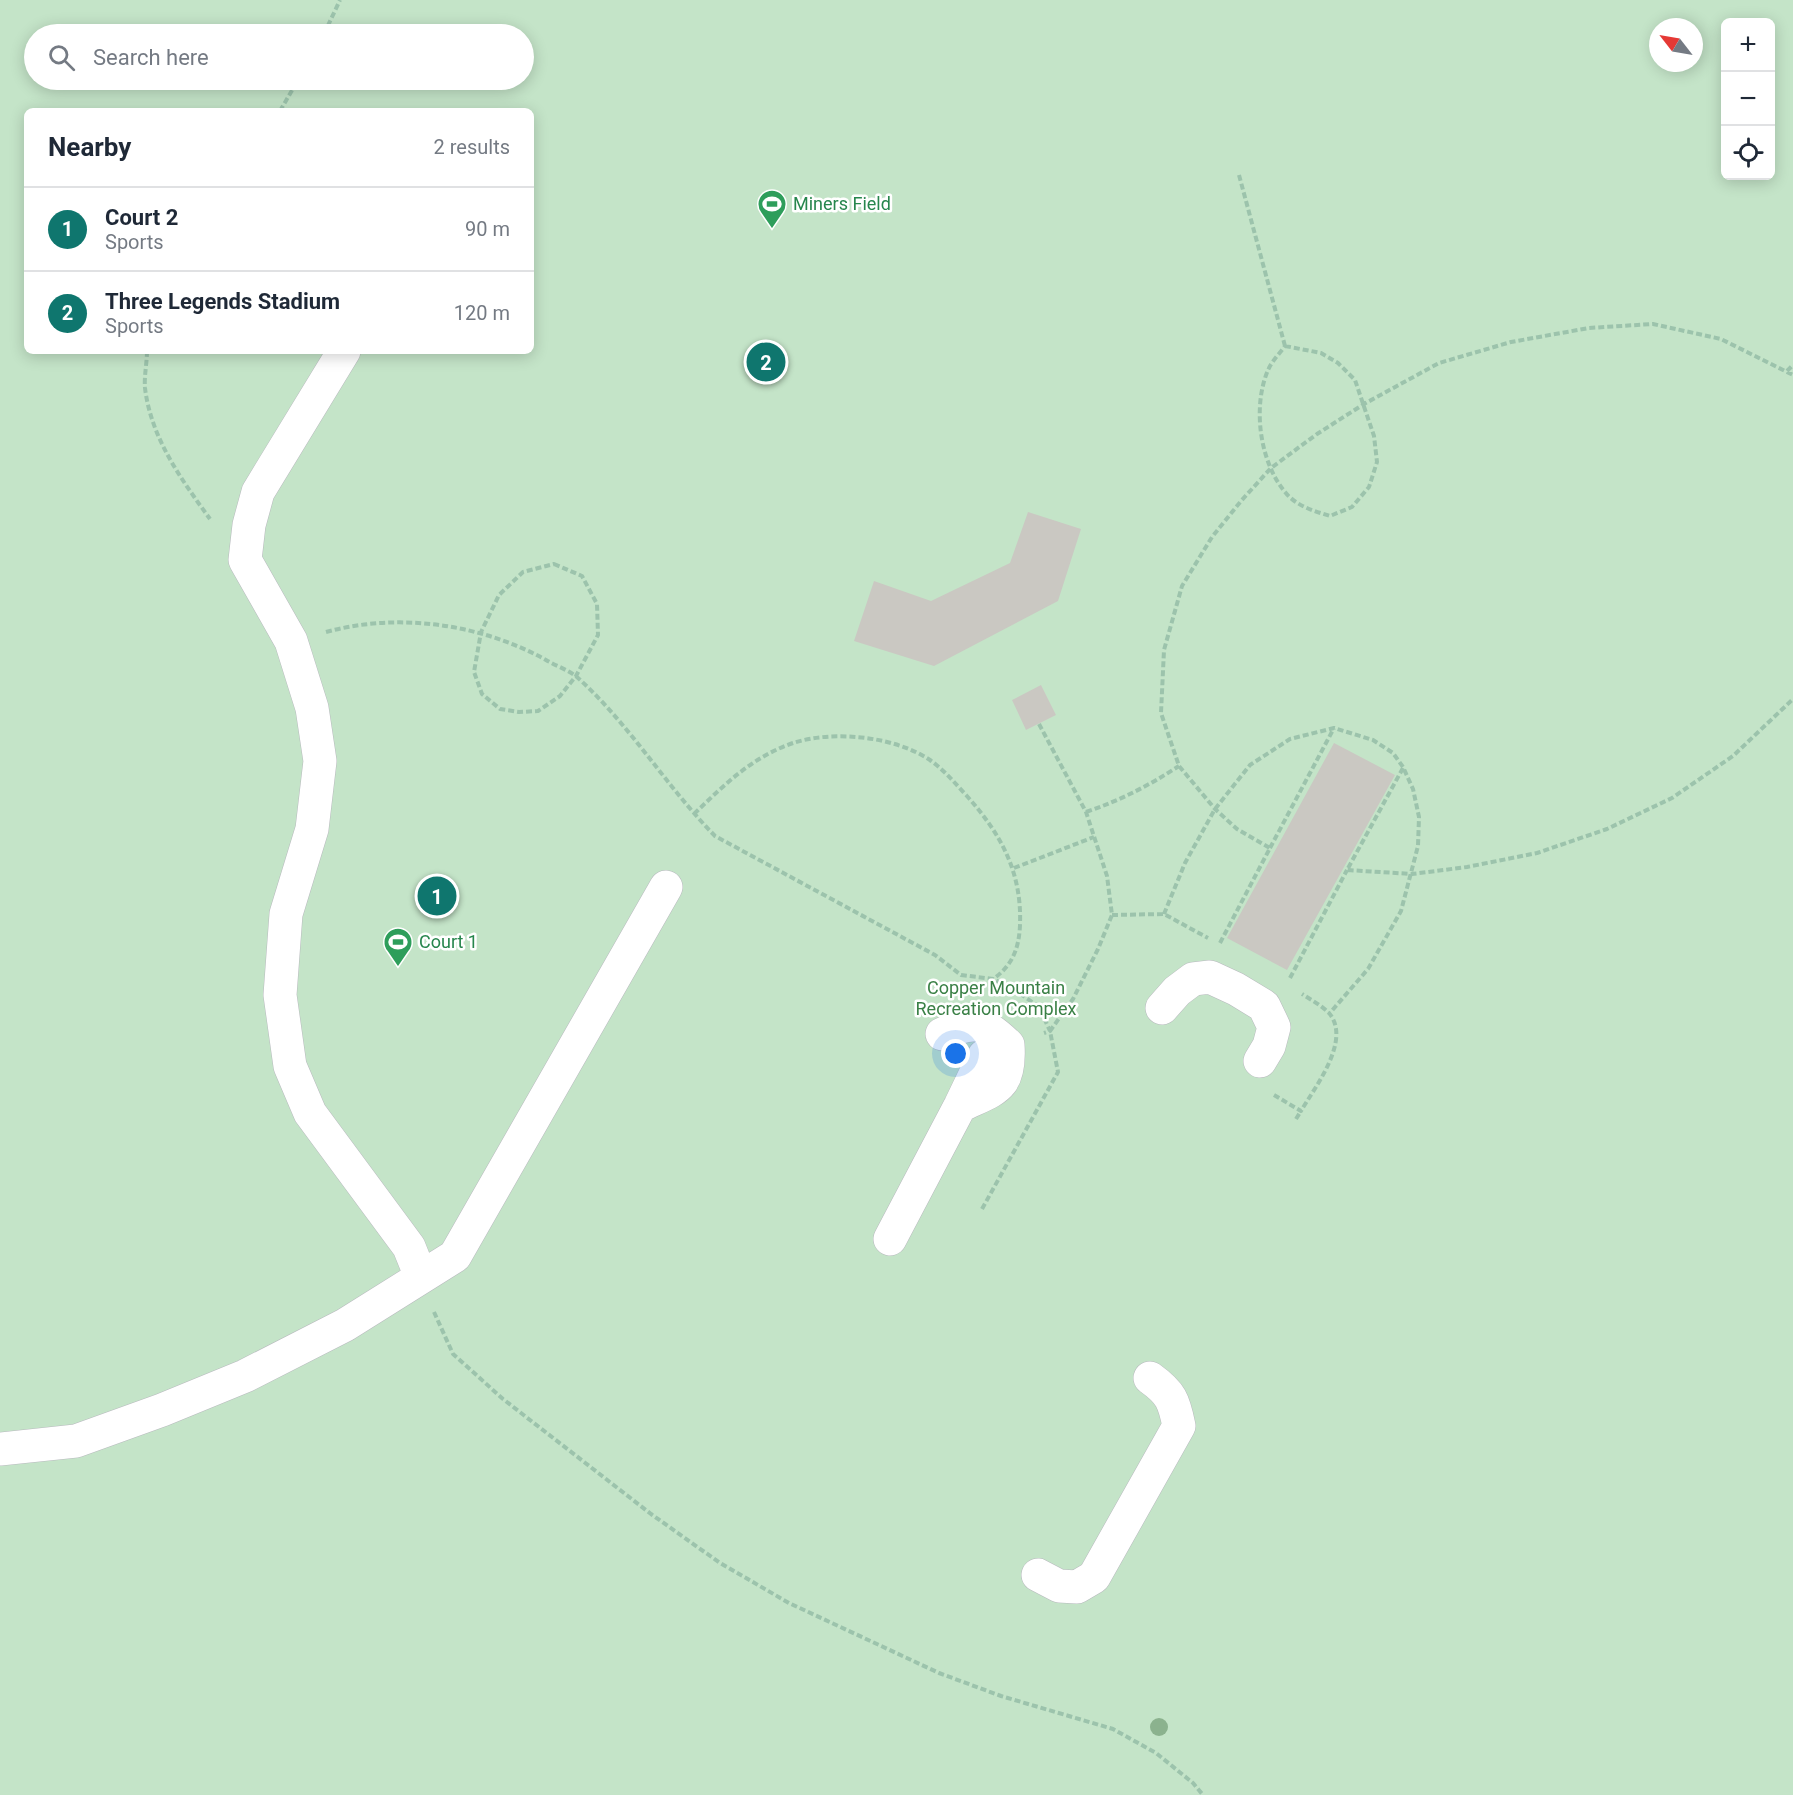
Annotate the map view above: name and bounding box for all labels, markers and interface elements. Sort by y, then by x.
north arrow [1649,18,1703,72]
map controls [1721,18,1775,180]
button: + [1721,18,1775,72]
search box [24,24,534,90]
icon: search [45,41,78,74]
text: Search here [93,45,209,70]
button: − [1721,72,1775,126]
button: locate [1721,126,1775,180]
text: Nearby [48,132,131,162]
text: 2 results [434,135,510,159]
sports icon: Miners Field [756,188,788,230]
place label: Miners Field [793,193,891,214]
text: Court 2 [105,205,178,230]
text: 1 [62,217,73,241]
text: 90 m [465,217,510,241]
text: Sports [105,230,164,254]
text: Three Legends Stadium [105,289,340,314]
text: 2 [62,301,73,325]
text: 120 m [454,301,510,325]
text: Sports [105,314,164,338]
pin: 2 [746,340,786,385]
pin: 1 [418,874,456,918]
sports icon: Court 1 [382,926,414,968]
place label: Court 1 [419,931,478,952]
park label: Copper Mountain Recreation Complex [916,977,1077,1019]
your location [941,1039,970,1068]

